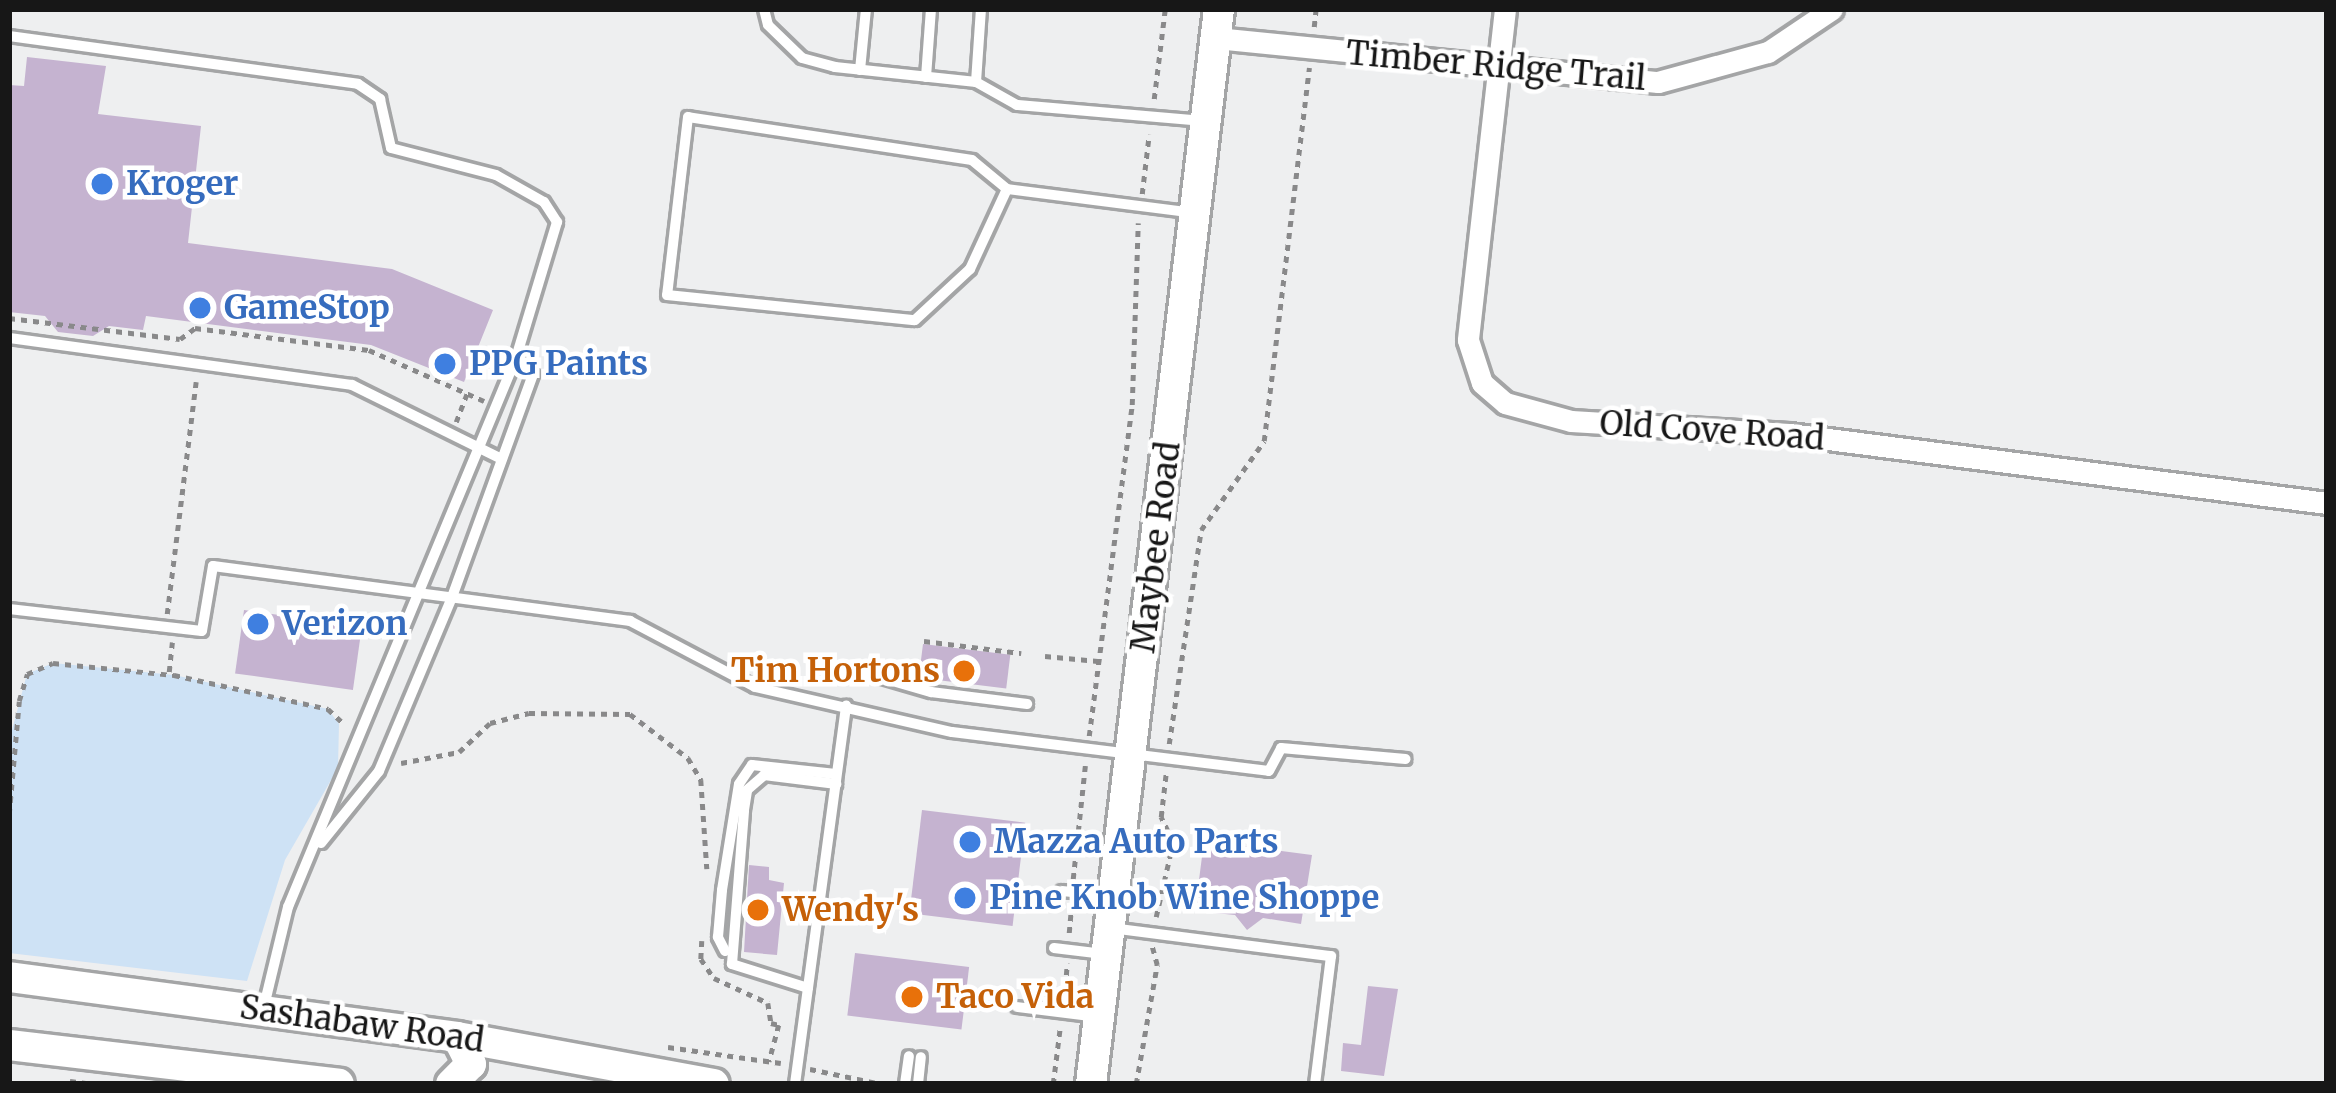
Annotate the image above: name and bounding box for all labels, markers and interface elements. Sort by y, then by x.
street label: Timber Ridge Trail [1344,33,1648,99]
place label: Kroger [126,164,238,204]
marker: Kroger [89,171,115,197]
place label: GameStop [224,288,390,328]
marker: GameStop [187,295,213,321]
place label: PPG Paints [469,344,648,384]
marker: PPG Paints [432,351,458,377]
street label: Old Cove Road [1598,403,1826,459]
street label: Maybee Road [1123,439,1189,655]
place label: Verizon [282,604,407,644]
marker: Verizon [245,611,271,637]
place label: Tim Hortons [731,651,940,691]
marker: Tim Hortons [951,658,977,684]
place label: Mazza Auto Parts [994,822,1279,862]
marker: Mazza Auto Parts [957,829,983,855]
place label: Pine Knob Wine Shoppe [989,878,1379,918]
marker: Pine Knob Wine Shoppe [952,885,978,911]
place label: Wendy's [782,890,919,930]
marker: Wendy's [745,897,771,923]
place label: Taco Vida [936,977,1094,1017]
marker: Taco Vida [899,984,925,1010]
street label: Sashabaw Road [237,987,487,1061]

